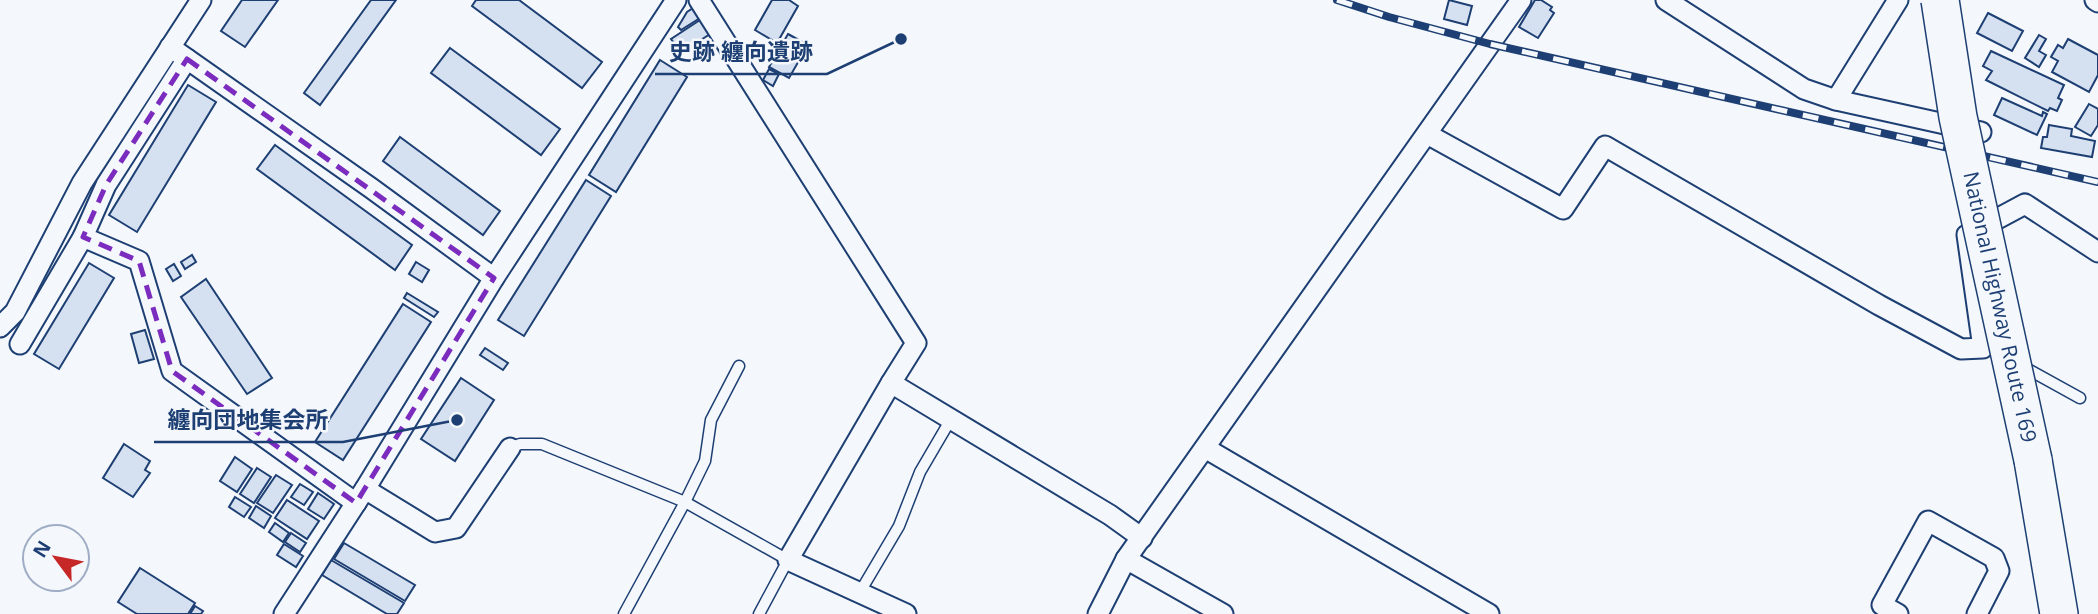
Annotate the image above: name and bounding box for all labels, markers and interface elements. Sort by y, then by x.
callout: 史跡 纏向遺跡 [655,30,827,74]
text: 史跡 纏向遺跡 [669,35,813,67]
street label: National Highway Route 169 [1957,169,2044,445]
callout: 纏向団地集会所 [154,398,343,442]
text: 纏向団地集会所 [168,403,329,435]
north arrow [21,523,91,593]
text: N [26,536,57,562]

